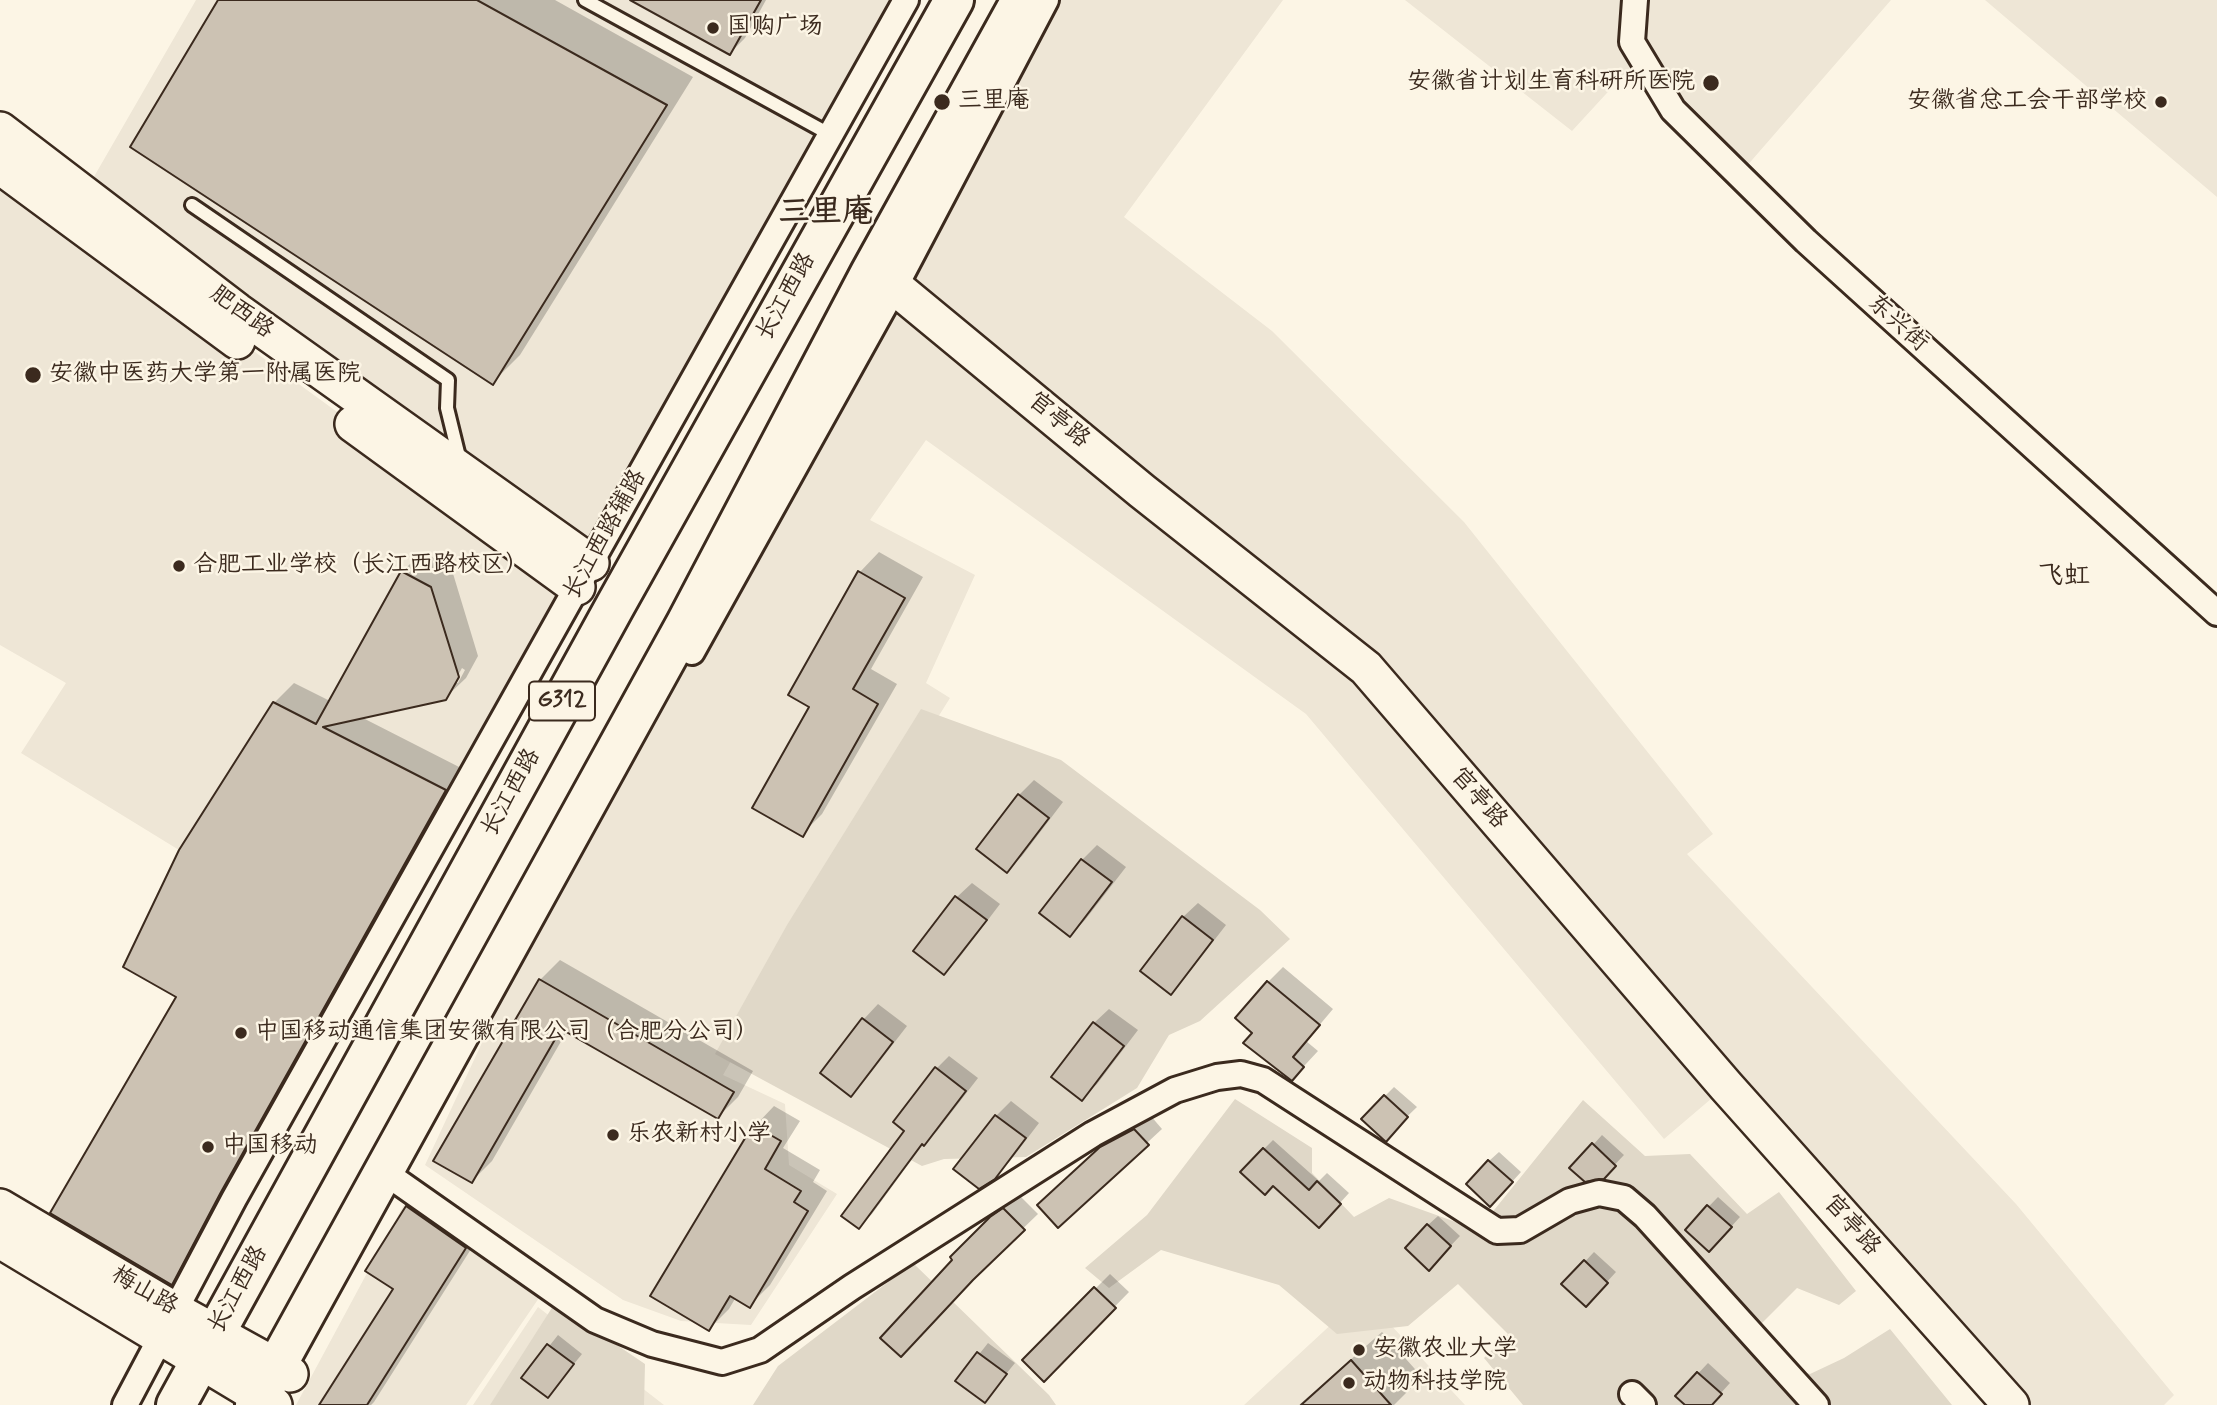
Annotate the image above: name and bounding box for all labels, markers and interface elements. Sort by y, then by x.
place label: 国购广场 [727,14,823,42]
marker: 国购广场 [705,20,721,36]
place label: 安徽省计划生育科研所医院 [1407,69,1695,97]
marker: 安徽省计划生育科研所医院 [1701,73,1721,93]
place label: 三里庵 [958,88,1030,116]
place label: 安徽省总工会干部学校 [1907,88,2147,116]
marker: 三里庵 [932,92,952,112]
marker: 安徽省总工会干部学校 [2153,94,2169,110]
district label: 三里庵 [778,195,874,233]
street label: 长江西路 [751,248,823,346]
street label: 肥西路 [203,280,279,346]
street label: 东兴街 [1861,289,1933,359]
place label: 安徽中医药大学第一附属医院 [49,361,361,389]
marker: 安徽中医药大学第一附属医院 [23,365,43,385]
street label: 官亭路 [1021,387,1095,455]
street label: 长江西路辅路 [558,465,654,605]
place label: 合肥工业学校（长江西路校区） [193,552,529,580]
marker: 合肥工业学校（长江西路校区） [171,558,187,574]
district label: 飞虹 [2038,562,2090,594]
road number: G312 [529,681,595,720]
street label: 长江西路 [476,744,548,842]
street label: 官亭路 [1444,762,1512,836]
place label: 中国移动通信集团安徽有限公司（合肥分公司） [255,1019,759,1047]
marker: 中国移动通信集团安徽有限公司（合肥分公司） [233,1025,249,1041]
place label: 乐农新村小学 [627,1121,771,1149]
marker: 乐农新村小学 [605,1127,621,1143]
place label: 中国移动 [222,1133,318,1161]
marker: 中国移动 [200,1139,216,1155]
street label: 官亭路 [1816,1190,1886,1262]
street label: 长江西路 [203,1241,275,1339]
street label: 梅山路 [106,1262,182,1322]
place label: 安徽农业大学 [1373,1336,1517,1364]
marker: 安徽农业大学 [1351,1342,1367,1358]
place label: 动物科技学院 [1363,1369,1507,1397]
marker: 动物科技学院 [1341,1375,1357,1391]

